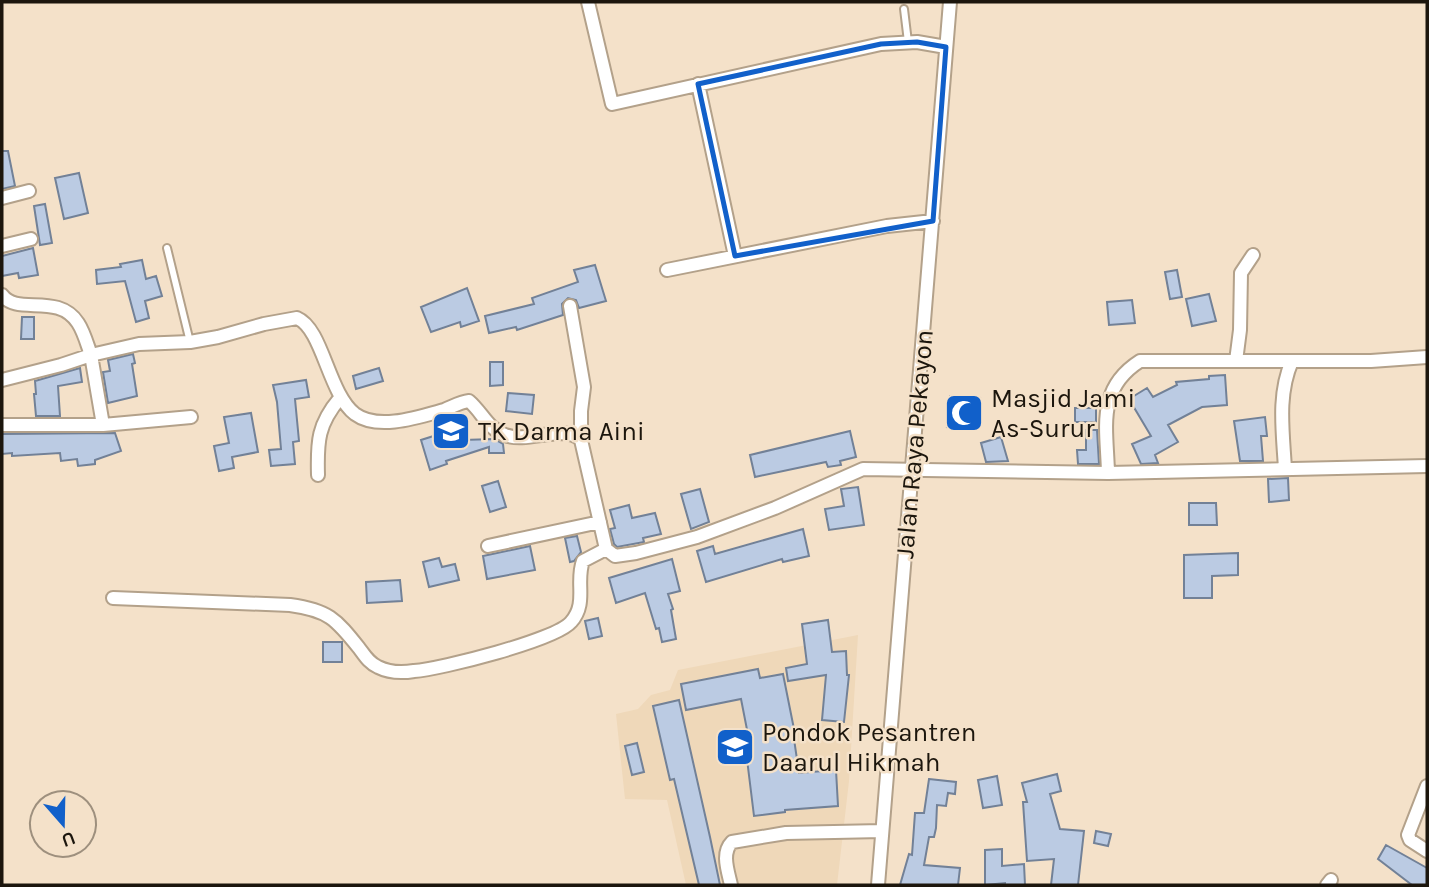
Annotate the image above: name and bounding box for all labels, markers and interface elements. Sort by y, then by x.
street label: Jalan Raya Pekayon [889,328,940,560]
place label: Masjid Jami As-Surur [991,383,1135,444]
mosque icon: Masjid Jami As-Surur [943,392,985,434]
school or university icon: TK Darma Aini [430,410,472,452]
place label: TK Darma Aini [478,416,645,447]
place label: Pondok Pesantren Daarul Hikmah [762,717,976,778]
school or university icon: Pondok Pesantren Daarul Hikmah [714,726,756,768]
north arrow [28,789,98,859]
text: U [59,826,78,852]

